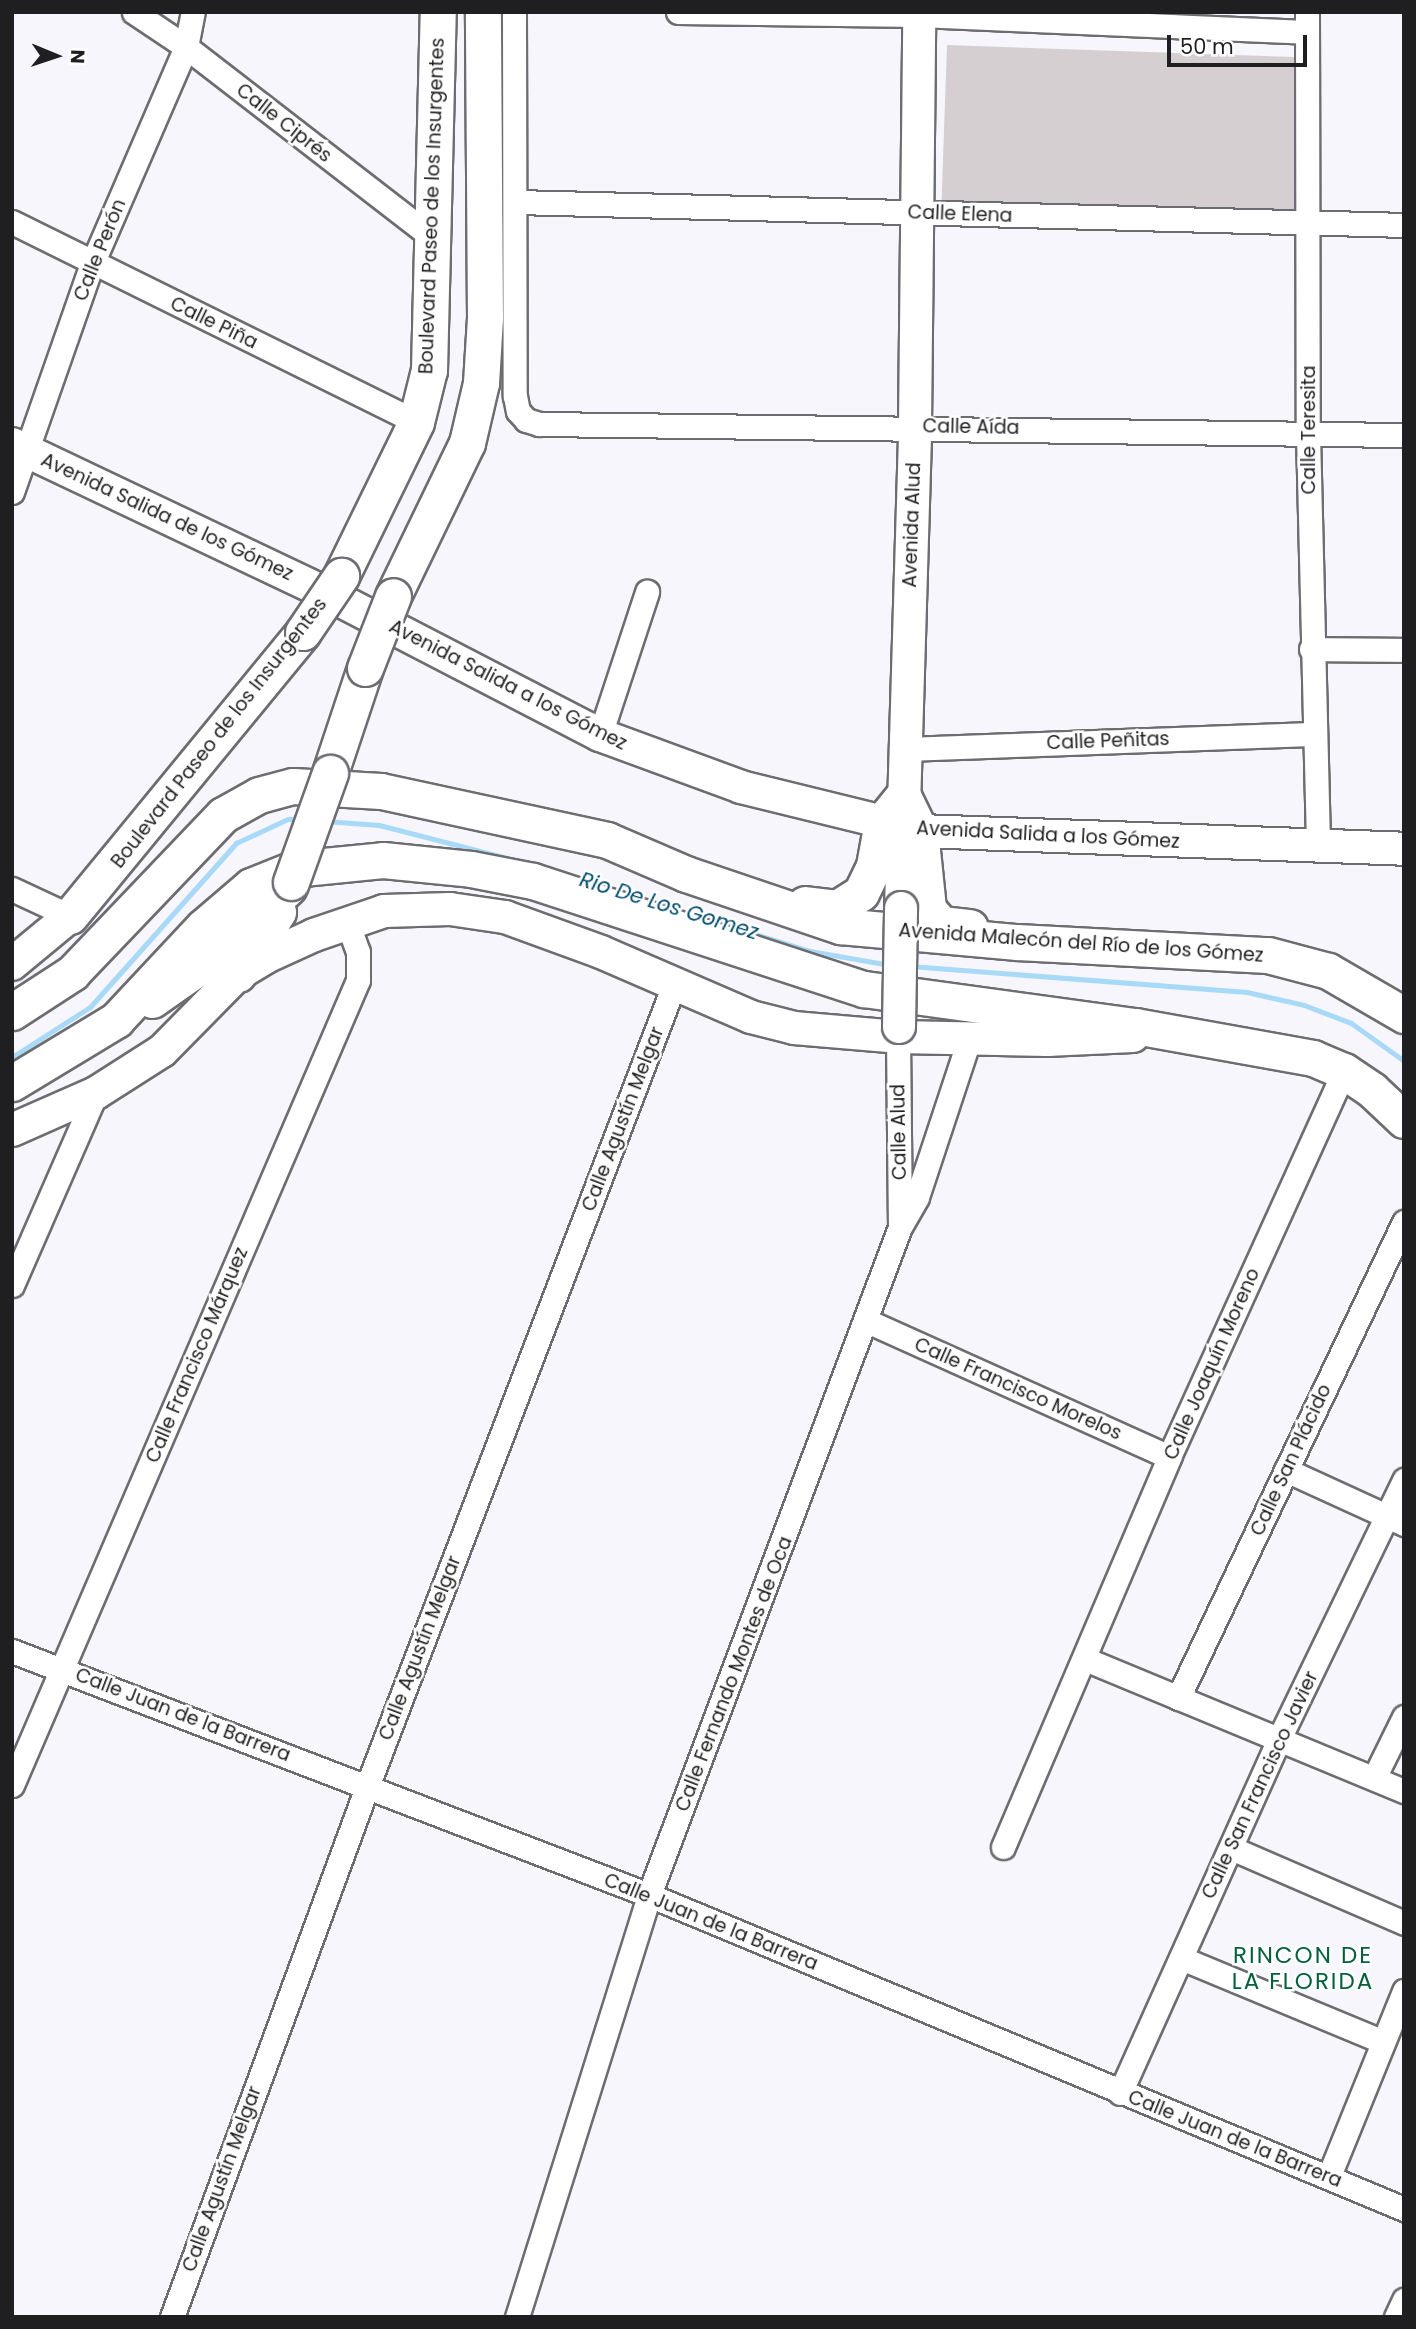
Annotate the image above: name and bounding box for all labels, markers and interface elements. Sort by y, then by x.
north arrow [21,21,91,91]
scale bar [1171,21,1311,65]
text: 50 m [1180,32,1234,61]
street label: Boulevard Paseo de los Insurgentes [415,37,449,375]
text: N [64,49,91,64]
street label: Calle Ciprés [232,79,336,167]
street label: Calle Perón [69,196,131,304]
street label: Calle Elena [907,201,1013,227]
street label: Calle Piña [167,292,261,354]
street label: Calle Teresita [1298,366,1320,494]
street label: Calle Aída [922,415,1020,439]
street label: Avenida Salida de los Gómez [37,448,297,586]
street label: Avenida Alud [898,462,926,588]
street label: Boulevard Paseo de los Insurgentes [106,593,332,873]
street label: Avenida Salida a los Gómez [385,615,631,755]
street label: Calle Peñitas [1046,727,1170,755]
street label: Avenida Salida a los Gómez [916,817,1180,853]
water label: Rio De Los Gomez [577,867,761,945]
street label: Avenida Malecón del Río de los Gómez [898,919,1264,967]
street label: Calle Agustín Melgar [577,1023,669,1215]
street label: Calle Alud [887,1084,911,1180]
street label: Calle Francisco Márquez [141,1244,253,1466]
street label: Calle Joaquín Moreno [1159,1265,1265,1463]
street label: Calle Francisco Morelos [911,1333,1125,1445]
street label: Calle San Plácido [1246,1381,1336,1539]
street label: Calle Fernando Montes de Oca [671,1533,797,1815]
street label: Calle Agustín Melgar [374,1552,466,1744]
street label: Calle Juan de la Barrera [72,1663,294,1767]
street label: Calle San Francisco Javier [1197,1668,1323,1902]
street label: Calle Juan de la Barrera [601,1869,821,1975]
district label: RINCON DE LA FLORIDA [1233,1941,1373,1995]
street label: Calle Agustín Melgar [178,2083,266,2275]
street label: Calle Juan de la Barrera [1125,2086,1345,2192]

